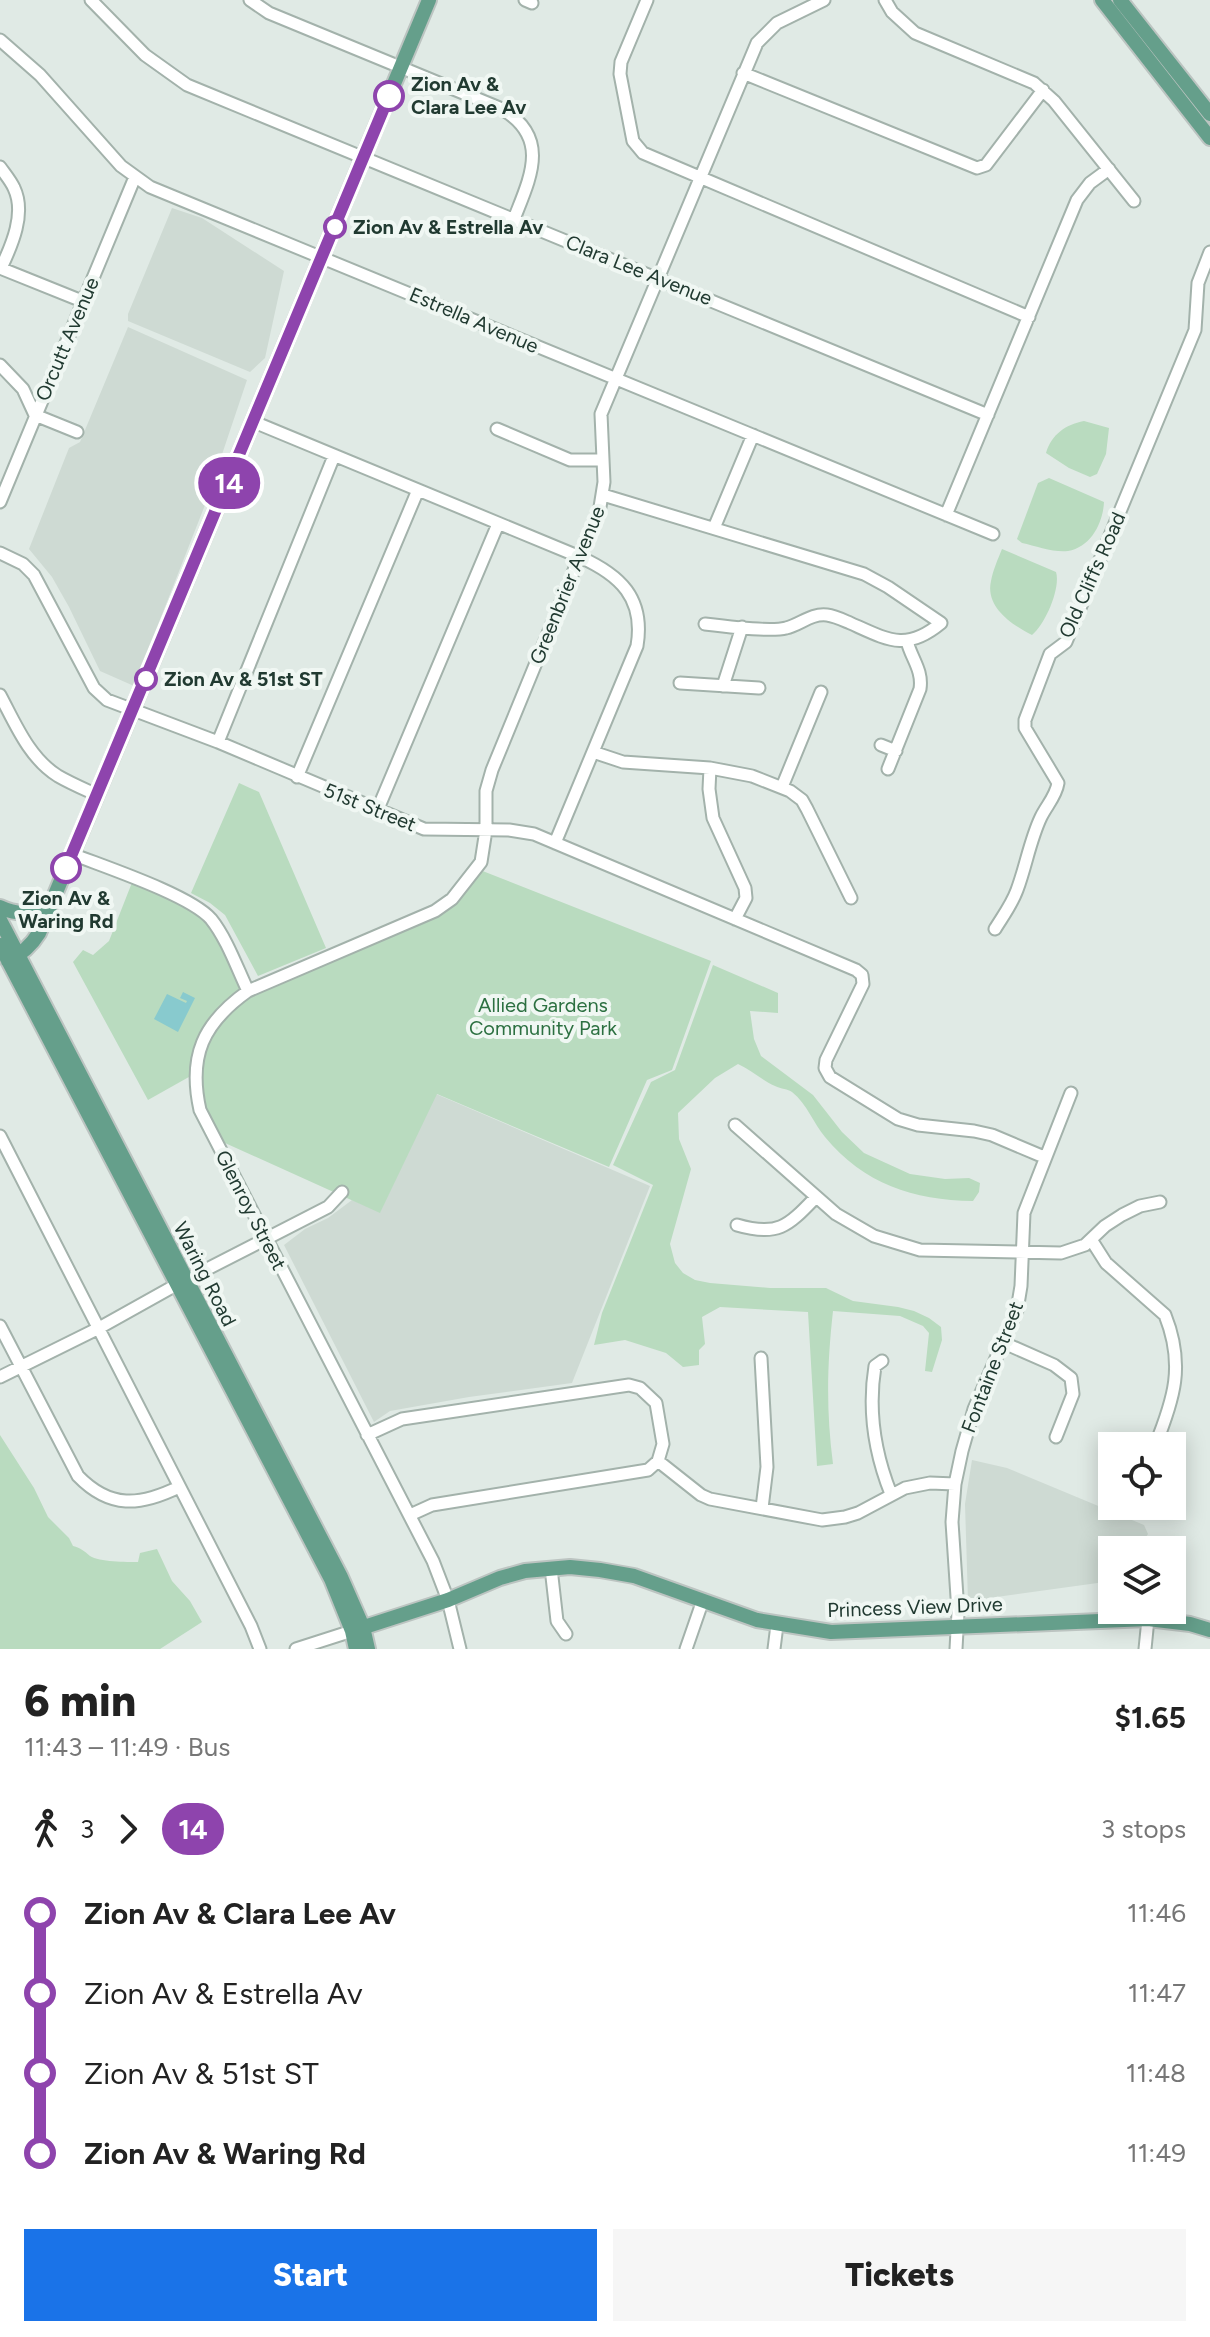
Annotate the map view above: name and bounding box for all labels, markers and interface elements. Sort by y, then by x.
place label: Zion Av & Clara Lee Av [411,72,526,119]
marker: Zion Av & Clara Lee Av [374,81,404,111]
place label: Zion Av & Estrella Av [353,215,543,239]
marker: Zion Av & Estrella Av [324,216,346,238]
street label: Clara Lee Avenue [562,230,716,310]
street label: Orcutt Avenue [30,274,104,404]
street label: Estrella Avenue [406,282,542,358]
line badge: 14 [193,457,265,509]
text: 14 [214,466,244,500]
street label: Greenbrier Avenue [524,502,610,668]
street label: Old Cliffs Road [1054,508,1130,642]
place label: Zion Av & 51st ST [164,667,323,691]
marker: Zion Av & 51st ST [135,668,157,690]
street label: 51st Street [320,778,420,836]
marker: Zion Av & Waring Rd [51,853,81,883]
place label: Zion Av & Waring Rd [18,886,114,933]
park label: Allied Gardens Community Park [469,993,617,1040]
street label: Glenroy Street [211,1146,291,1274]
street label: Waring Road [168,1218,242,1330]
street label: Fontaine Street [956,1298,1028,1436]
map controls [1098,1432,1186,1624]
button: locate [1098,1432,1186,1520]
button: layers [1098,1536,1186,1624]
street label: Princess View Drive [827,1592,1003,1622]
text: 6 min [24,1674,136,1727]
text: $1.65 [1114,1699,1186,1736]
text: 11:43 – 11:49 · Bus [24,1731,230,1763]
icon: walk [24,1807,68,1851]
icon: forward [106,1807,150,1851]
text: 14 [178,1812,208,1846]
text: 3 [80,1813,94,1845]
text: 3 stops [1101,1813,1186,1845]
text: Zion Av & Clara Lee Av [84,1895,396,1932]
text: 11:46 [1127,1897,1186,1929]
text: Zion Av & Estrella Av [84,1975,363,2012]
text: 11:47 [1128,1977,1186,2009]
text: Zion Av & 51st ST [84,2055,319,2092]
text: 11:48 [1126,2057,1186,2089]
text: Zion Av & Waring Rd [84,2135,366,2172]
text: 11:49 [1127,2137,1186,2169]
button: Start [24,2229,597,2321]
button: Tickets [613,2229,1186,2321]

